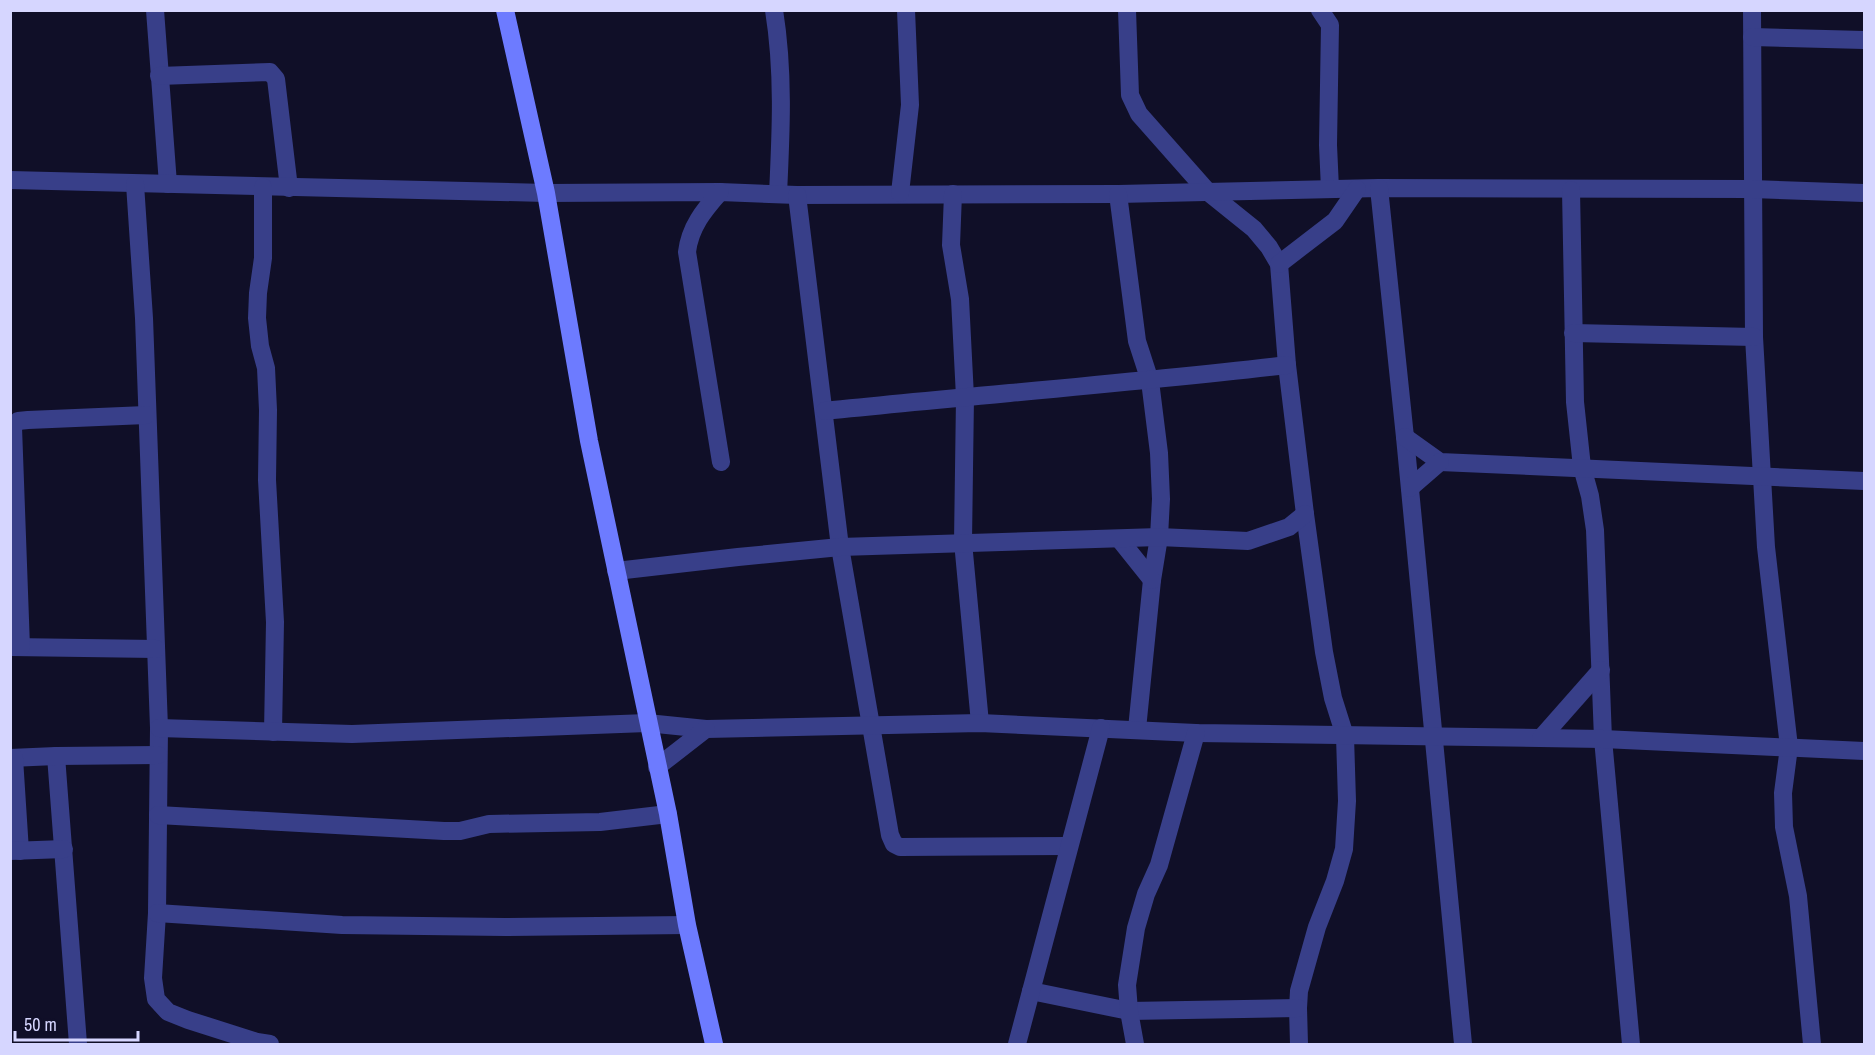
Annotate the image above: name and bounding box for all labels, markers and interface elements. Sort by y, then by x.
scale bar [15,1004,138,1042]
text: 50 m [24,1012,57,1037]

